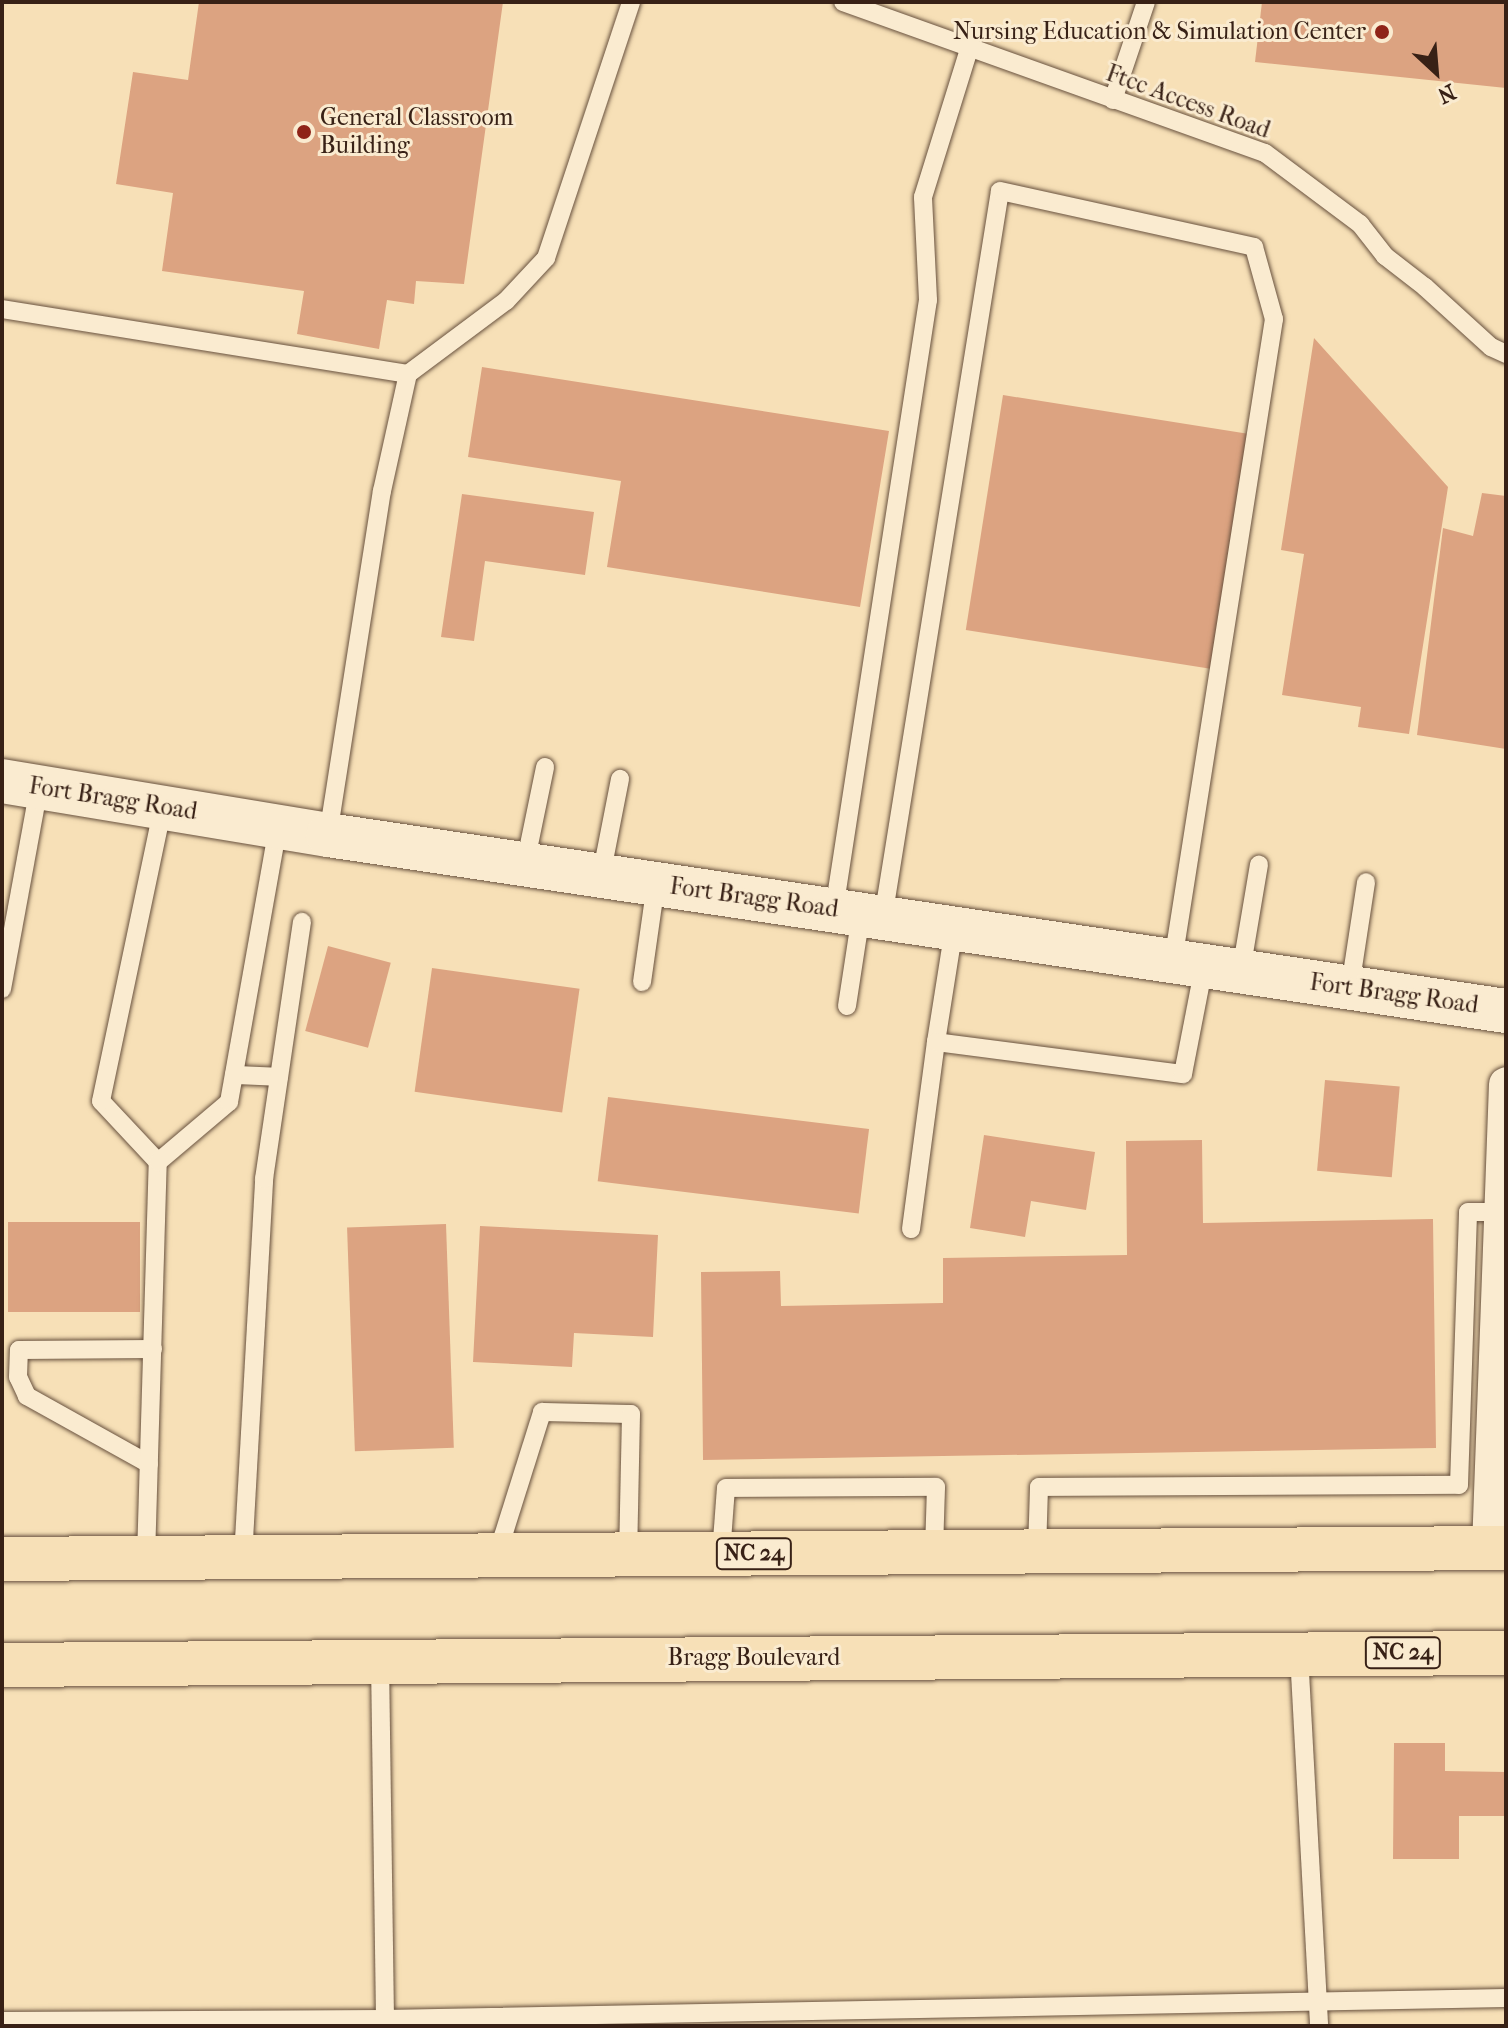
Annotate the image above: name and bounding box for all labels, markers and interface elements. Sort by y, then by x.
place label: Nursing Education & Simulation Center [953,18,1366,46]
marker: Nursing Education & Simulation Center [1373,23,1391,41]
north arrow [1396,32,1476,112]
street label: Ftcc Access Road [1102,59,1274,145]
text: N [1433,78,1460,109]
place label: General Classroom Building [320,104,514,160]
marker: General Classroom Building [295,123,313,141]
street label: Fort Bragg Road [27,771,199,827]
street label: Fort Bragg Road [668,872,840,924]
street label: Fort Bragg Road [1308,968,1480,1020]
road number: NC 24 [714,1536,794,1572]
road number: NC 24 [1363,1635,1443,1671]
street label: Bragg Boulevard [668,1644,840,1672]

